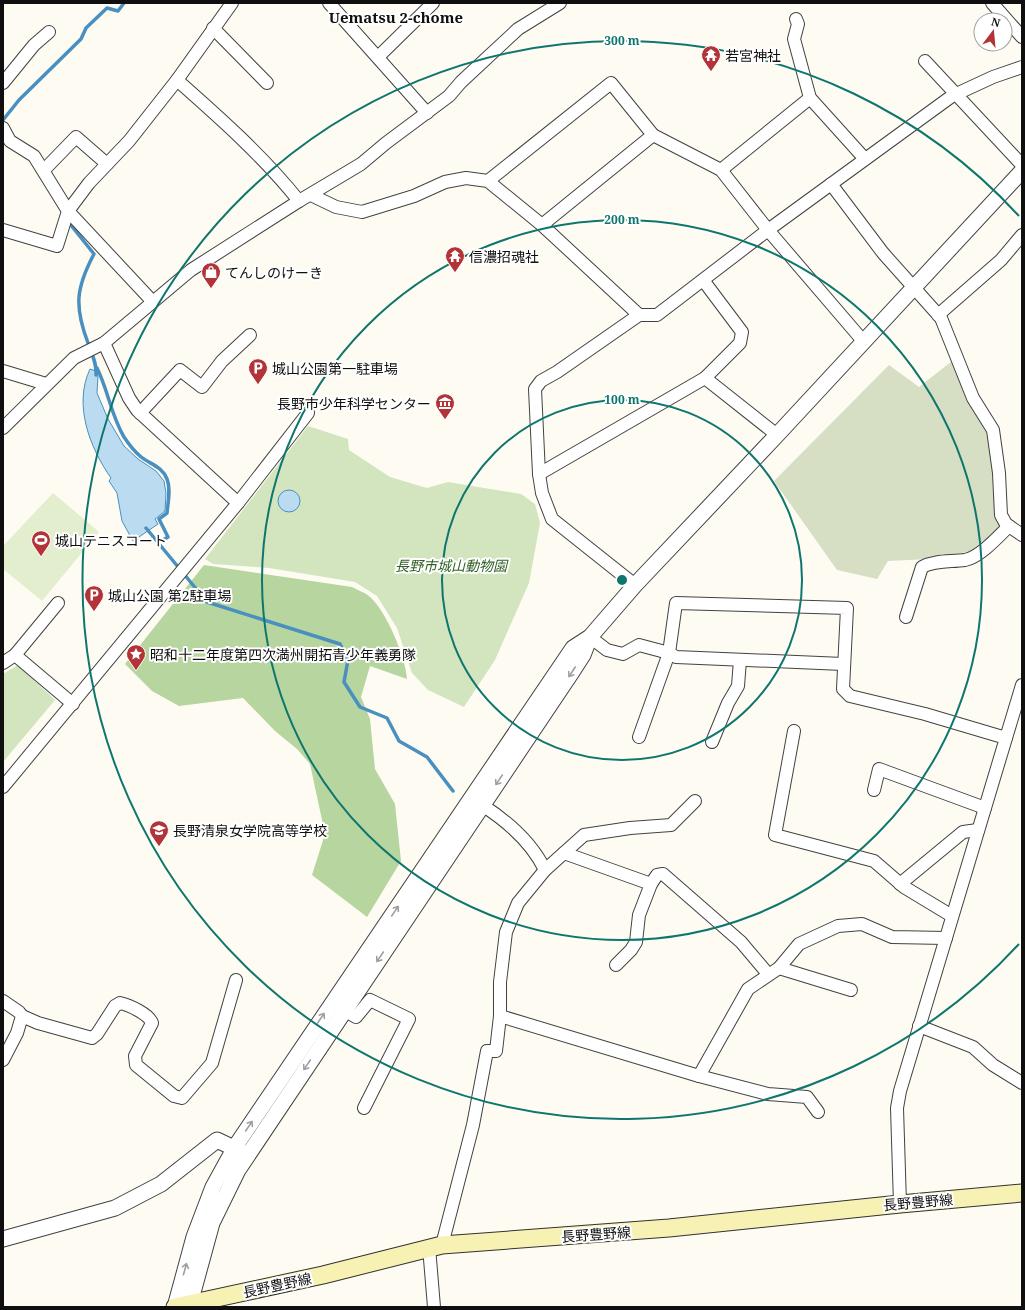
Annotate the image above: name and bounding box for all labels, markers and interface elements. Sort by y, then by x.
district label: Uematsu 2-chome [329,7,463,27]
north arrow [973,12,1013,52]
text: N [990,14,1002,30]
text: 300 m [604,32,640,49]
temple icon: 若宮神社 [700,44,722,72]
place label: 若宮神社 [725,46,781,65]
text: 200 m [604,211,640,228]
temple icon: 信濃招魂社 [444,245,466,273]
place label: 信濃招魂社 [469,247,539,266]
shop icon: てんしのけーき [200,261,222,289]
place label: てんしのけーき [225,263,323,282]
parking icon: 城山公園第一駐車場 [247,357,269,385]
place label: 城山公園第一駐車場 [272,359,398,378]
text: 100 m [604,391,640,408]
museum icon: 長野市少年科学センター [434,392,456,420]
place label: 長野市少年科学センター [277,394,431,413]
sports icon: 城山テニスコート [30,529,52,557]
place label: 城山テニスコート [55,531,167,550]
park label: 長野市城山動物園 [395,556,509,575]
centre of rings [615,573,629,587]
parking icon: 城山公園 第2駐車場 [83,584,105,612]
place label: 城山公園 第2駐車場 [108,586,231,605]
place icon: 昭和十二年度第四次満州開拓青少年義勇隊 [125,643,147,671]
place label: 昭和十二年度第四次満州開拓青少年義勇隊 [150,645,416,664]
one-way arrow [568,666,576,677]
one-way arrow [495,774,503,785]
school or university icon: 長野清泉女学院高等学校 [148,819,170,847]
place label: 長野清泉女学院高等学校 [173,821,327,840]
one-way arrow [391,906,399,917]
one-way arrow [376,951,384,962]
one-way arrow [317,1013,325,1024]
one-way arrow [303,1059,311,1070]
one-way arrow [245,1121,253,1132]
street label: 長野豊野線 [882,1189,954,1215]
street label: 長野豊野線 [560,1222,632,1246]
one-way arrow [182,1263,189,1276]
street label: 長野豊野線 [241,1268,313,1302]

